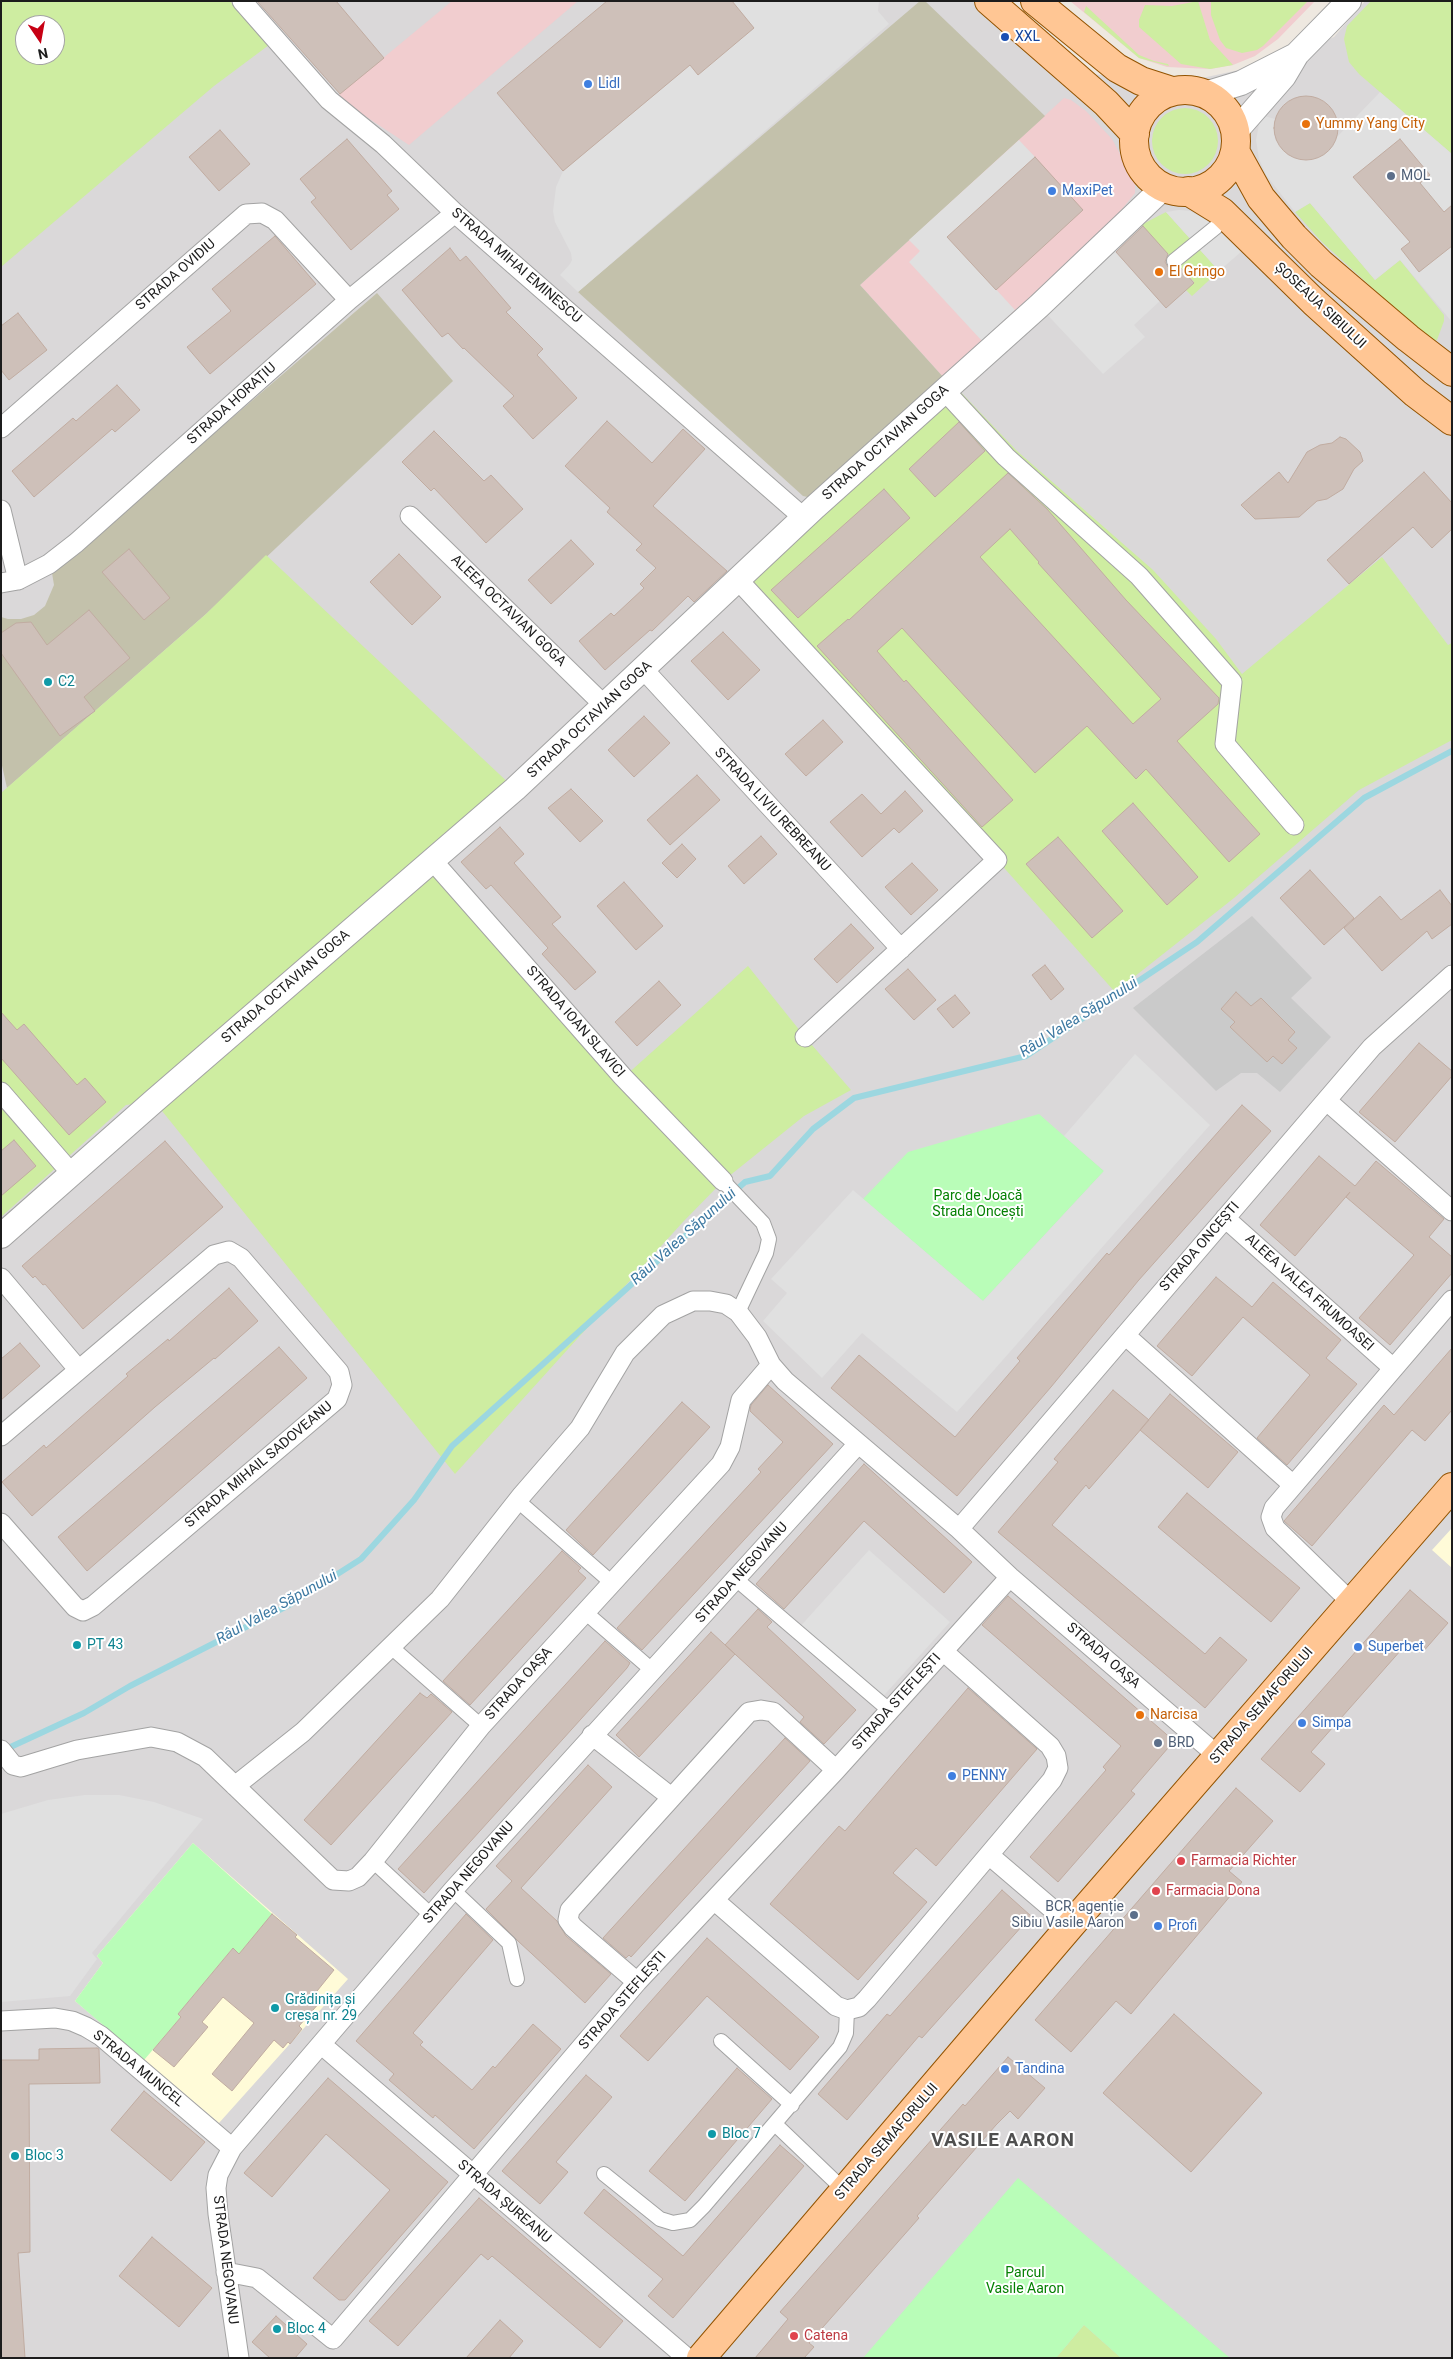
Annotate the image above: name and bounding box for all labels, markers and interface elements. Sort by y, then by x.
north arrow [15,15,65,65]
place label: XXL [1015,29,1040,45]
marker: XXL [999,31,1011,43]
text: N [36,45,49,63]
place label: Lidl [598,76,620,92]
marker: Lidl [582,78,594,90]
place label: Yummy Yang City [1316,116,1425,132]
marker: Yummy Yang City [1300,118,1312,130]
place label: MOL [1401,168,1430,184]
marker: MOL [1385,170,1397,182]
place label: MaxiPet [1062,183,1113,199]
marker: MaxiPet [1046,185,1058,197]
street label: STRADA MIHAI EMINESCU [447,205,585,327]
street label: STRADA OVIDIU [133,236,219,314]
street label: ȘOSEAUA SIBIULUI [1271,259,1369,353]
place label: El Gringo [1169,264,1225,280]
marker: El Gringo [1153,266,1165,278]
street label: STRADA HORAȚIU [184,360,280,448]
street label: STRADA OCTAVIAN GOGA [819,382,953,504]
street label: ALEEA OCTAVIAN GOGA [447,552,569,670]
street label: STRADA OCTAVIAN GOGA [524,658,656,782]
place label: C2 [58,674,75,690]
marker: C2 [42,676,54,688]
street label: STRADA LIVIU REBREANU [710,745,834,875]
street label: STRADA OCTAVIAN GOGA [219,927,353,1047]
street label: STRADA IOAN SLAVICI [522,963,628,1081]
water label: Râul Valea Săpunului [1017,974,1141,1062]
water label: Râul Valea Săpunului [628,1185,740,1289]
park label: Parc de Joacă Strada Oncești [932,1188,1024,1220]
street label: STRADA ONCEȘTI [1157,1199,1243,1295]
street label: ALEEA VALEA FRUMOASEI [1241,1231,1377,1355]
street label: STRADA MIHAIL SADOVEANU [182,1398,336,1532]
street label: STRADA NEGOVANU [692,1519,792,1627]
water label: Râul Valea Săpunului [213,1567,341,1649]
street label: STRADA OAȘA [1063,1619,1143,1693]
place label: PT 43 [87,1637,123,1653]
marker: PT 43 [71,1639,83,1651]
place label: Superbet [1368,1639,1424,1655]
marker: Superbet [1352,1641,1364,1653]
street label: STRADA OAȘA [482,1644,556,1724]
street label: STRADA SEMAFORULUI [1207,1644,1317,1768]
street label: STRADA STEFLEȘTI [849,1650,945,1754]
place label: Narcisa [1150,1707,1198,1723]
marker: Narcisa [1134,1709,1146,1721]
place label: Simpa [1312,1715,1351,1731]
marker: Simpa [1296,1717,1308,1729]
place label: BRD [1168,1735,1195,1751]
marker: BRD [1152,1737,1164,1749]
place label: PENNY [962,1768,1007,1784]
marker: PENNY [946,1770,958,1782]
street label: STRADA NEGOVANU [420,1819,518,1927]
place label: Farmacia Richter [1191,1853,1296,1869]
marker: Farmacia Richter [1175,1855,1187,1867]
place label: Farmacia Dona [1166,1883,1260,1899]
marker: Farmacia Dona [1150,1885,1162,1897]
place label: BCR, agenție Sibiu Vasile Aaron [1012,1899,1124,1931]
marker: BCR, agenție Sibiu Vasile Aaron [1128,1909,1140,1921]
place label: Profi [1168,1918,1197,1934]
marker: Profi [1152,1920,1164,1932]
street label: STRADA STEFLEȘTI [576,1949,670,2053]
place label: Grădinița și creșa nr. 29 [285,1992,357,2024]
marker: Grădinița și creșa nr. 29 [269,2002,281,2014]
street label: STRADA MUNCEL [89,2027,187,2111]
place label: Tandina [1015,2061,1065,2077]
marker: Tandina [999,2063,1011,2075]
street label: STRADA SEMAFORULUI [832,2080,942,2204]
place label: Bloc 7 [722,2126,761,2142]
marker: Bloc 7 [706,2128,718,2140]
district label: VASILE AARON [930,2130,1076,2152]
place label: Bloc 3 [25,2148,64,2164]
marker: Bloc 3 [9,2150,21,2162]
street label: STRADA ȘUREANU [454,2157,554,2247]
street label: STRADA NEGOVANU [209,2195,241,2325]
park label: Parcul Vasile Aaron [986,2265,1064,2298]
place label: Bloc 4 [287,2321,326,2337]
marker: Bloc 4 [271,2323,283,2335]
place label: Catena [804,2328,848,2344]
marker: Catena [788,2330,800,2342]

